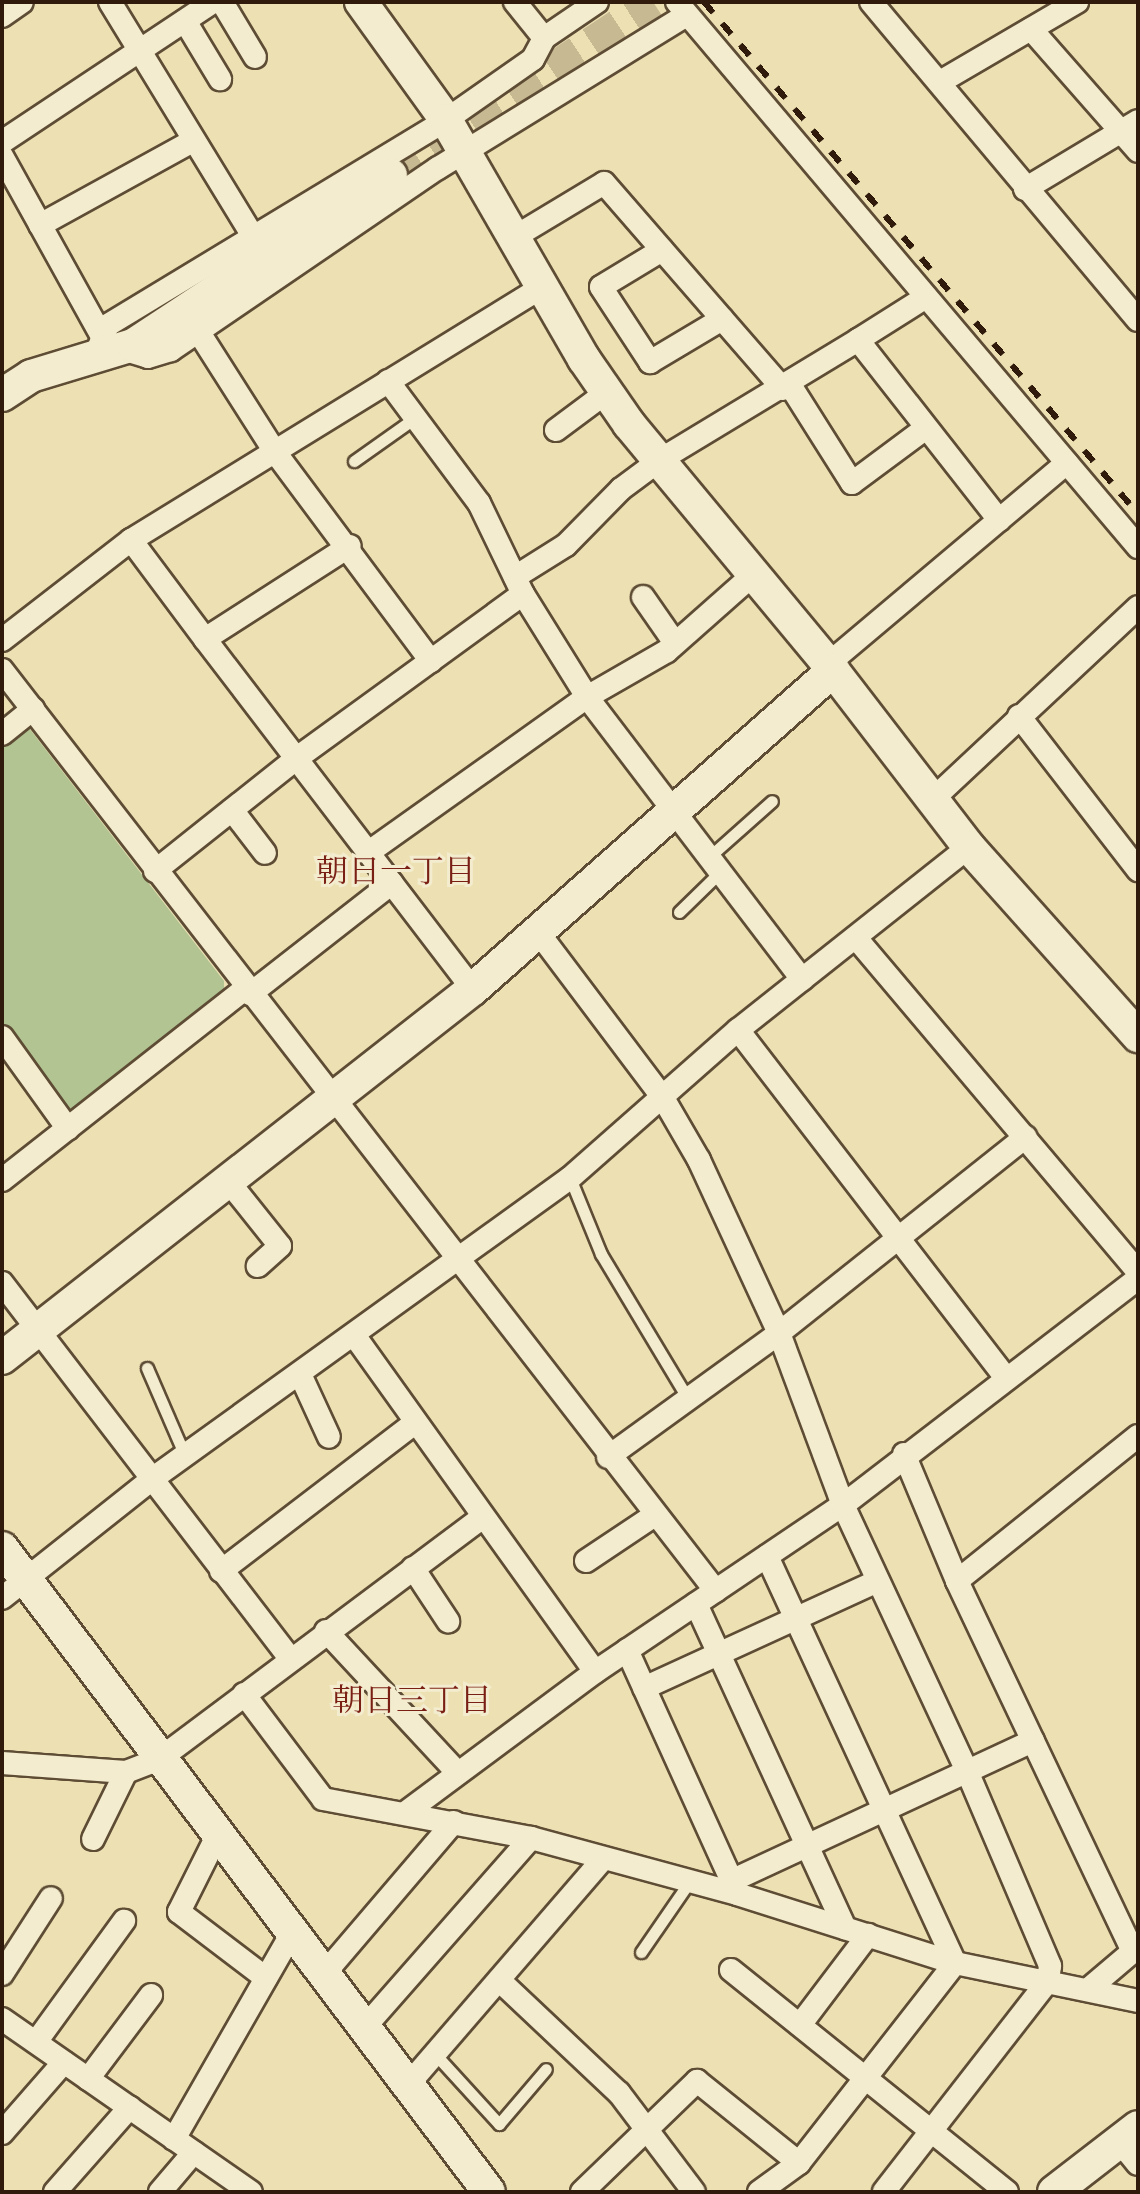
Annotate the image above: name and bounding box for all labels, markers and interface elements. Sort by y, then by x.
district label: 朝日一丁目 [316,852,476,890]
district label: 朝日三丁目 [332,1681,492,1719]

